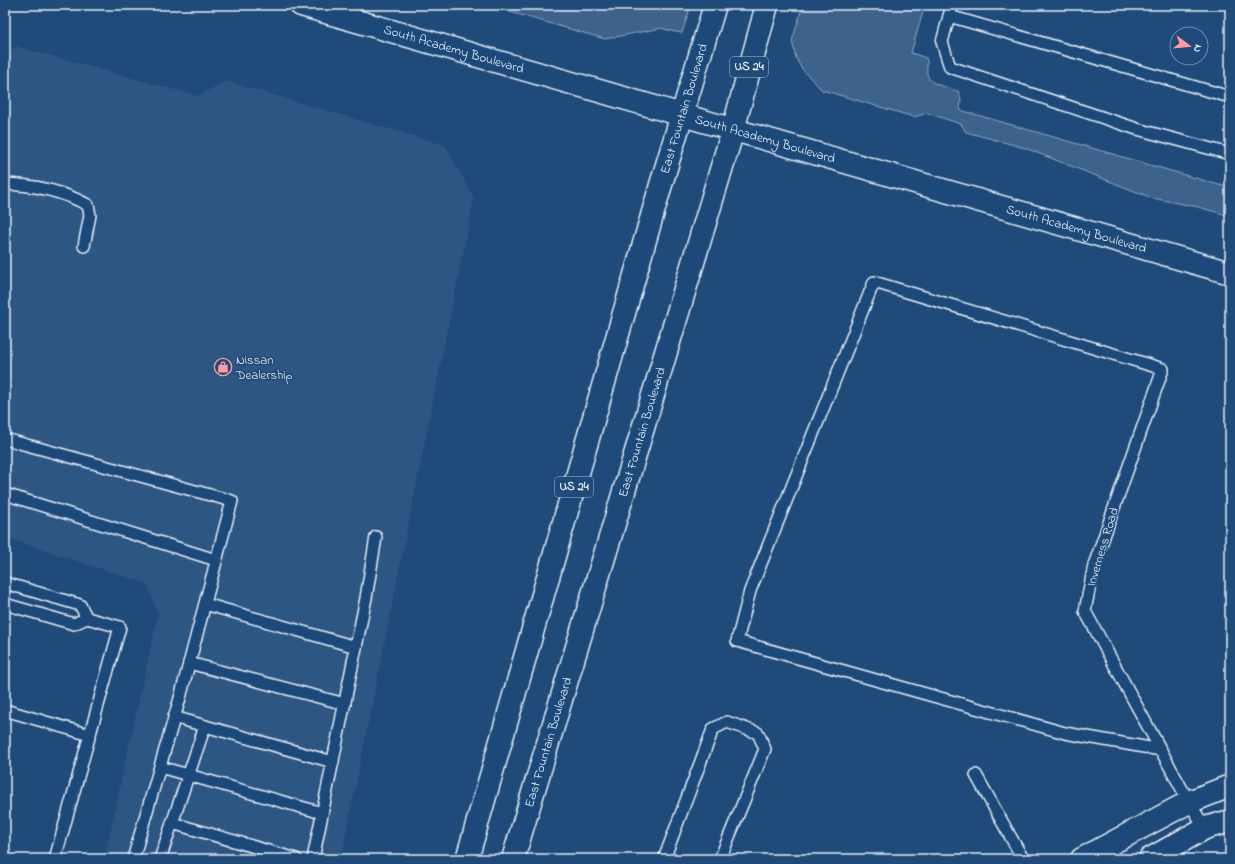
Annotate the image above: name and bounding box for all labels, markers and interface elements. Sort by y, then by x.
street label: South Academy Boulevard [381,20,527,79]
north arrow [1169,26,1209,66]
street label: East Fountain Boulevard [655,41,713,176]
text: N [1189,43,1206,54]
road number: US 24 [730,57,768,77]
street label: South Academy Boulevard [693,110,838,168]
street label: South Academy Boulevard [1004,199,1149,258]
place label: Nissan Dealership [235,351,293,385]
shop icon: Nissan Dealership [213,357,233,377]
street label: East Fountain Boulevard [613,364,671,499]
road number: US 24 [555,477,593,497]
street label: Inverness Road [1082,504,1124,589]
street label: East Fountain Boulevard [520,674,577,809]

